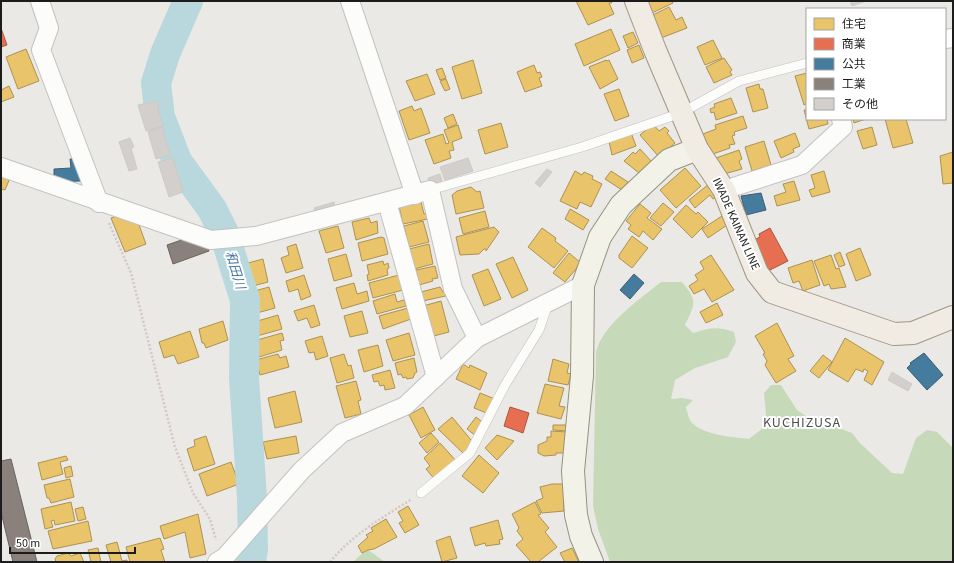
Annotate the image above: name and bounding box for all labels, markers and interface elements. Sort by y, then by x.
legend [806,8,946,120]
text: 住宅 [842,16,866,33]
text: 商業 [842,36,866,53]
text: 公共 [842,56,866,73]
text: 工業 [842,76,866,93]
text: その他 [842,96,878,113]
street label: IWADE KAINAN LINE [708,175,764,273]
water label: 和田川 [221,249,250,293]
district label: KUCHIZUSA [763,413,841,433]
scale bar [10,529,135,555]
text: 50 m [16,535,40,552]

